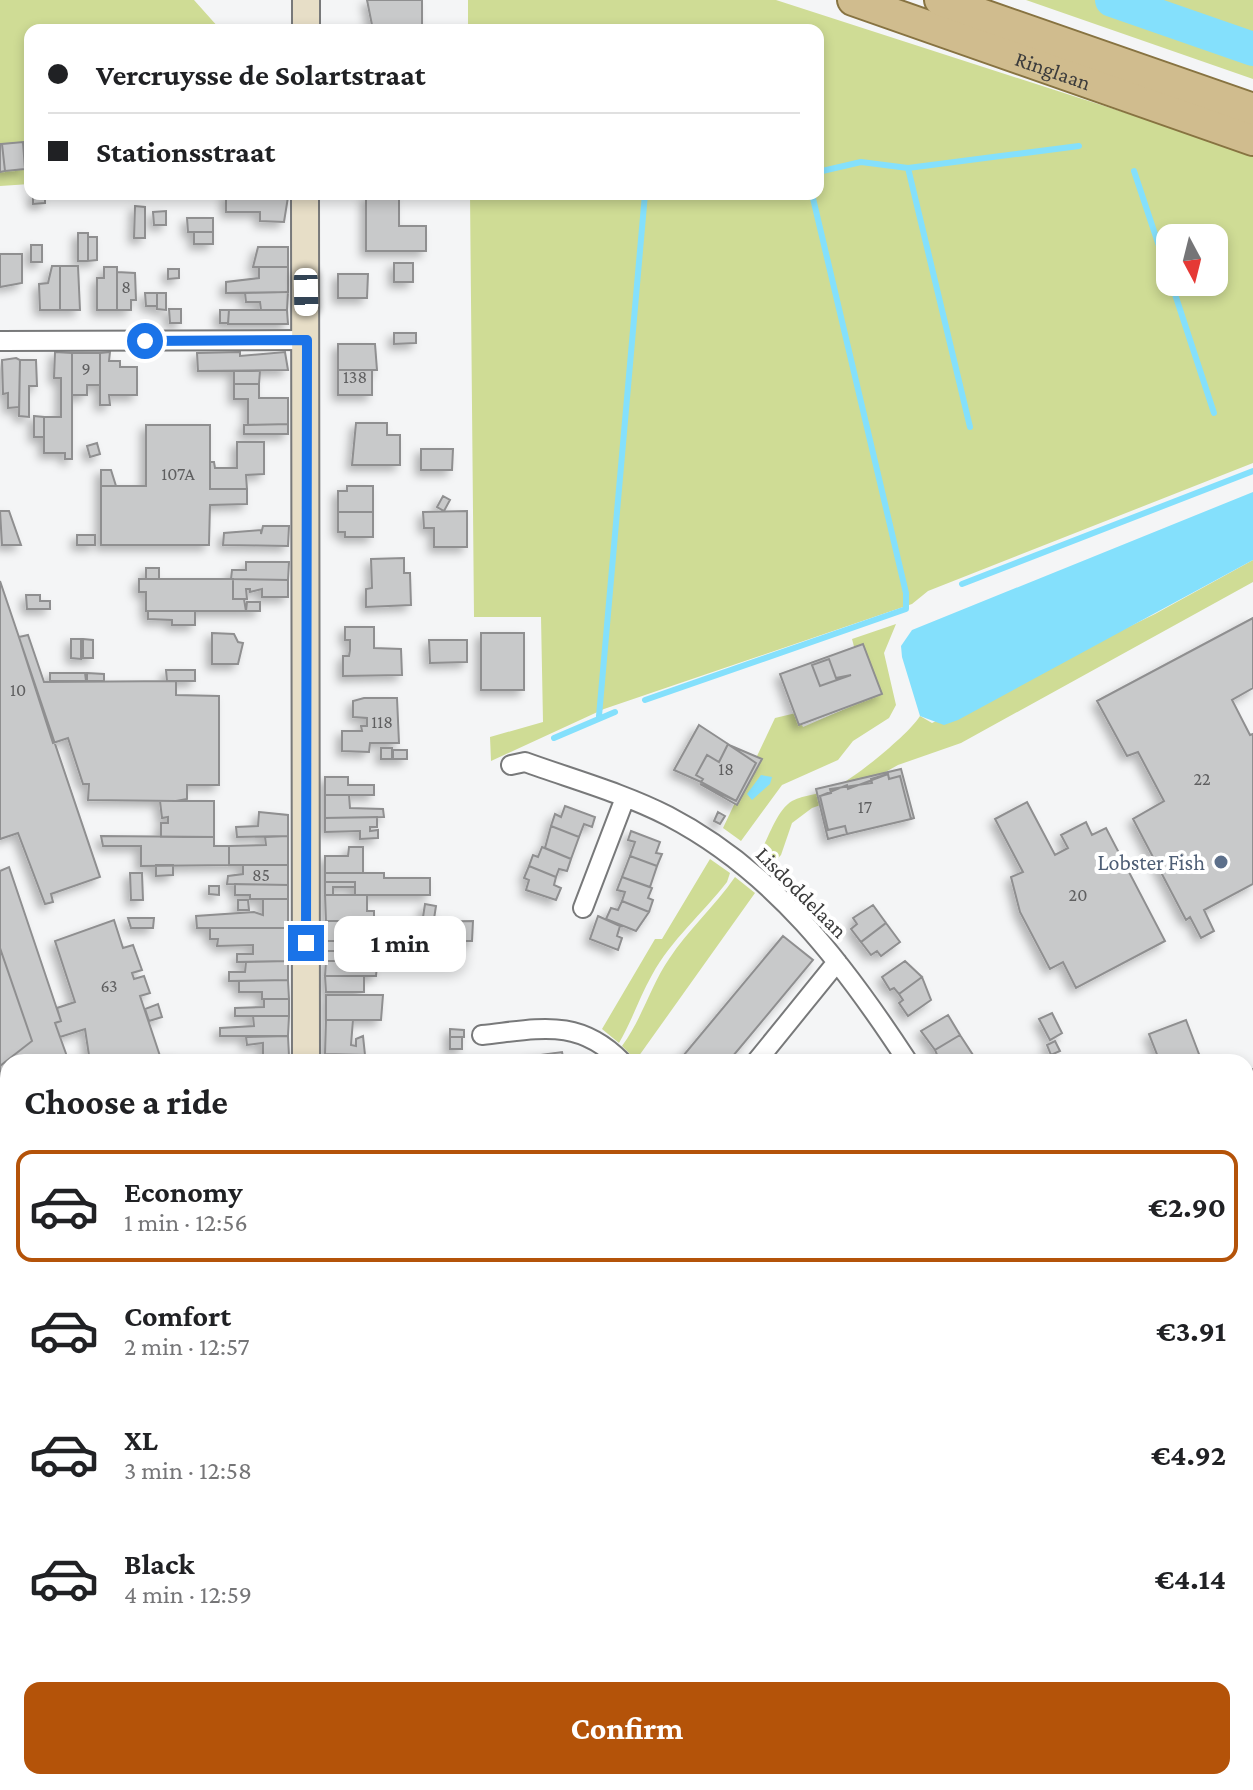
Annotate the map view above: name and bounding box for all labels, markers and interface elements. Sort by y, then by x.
street label: Ringlaan [1012,46,1094,95]
text: Vercruysse de Solartstraat [96,58,426,91]
text: Stationsstraat [96,135,275,168]
north arrow [1156,224,1228,296]
map controls [1156,224,1228,296]
car [294,268,318,316]
house number: 8 [121,277,131,297]
route start [127,323,163,359]
house number: 9 [81,359,91,379]
house number: 138 [343,367,367,387]
house number: 107A [161,464,196,484]
house number: 10 [10,680,26,700]
house number: 118 [371,712,393,732]
house number: 18 [718,759,734,779]
house number: 22 [1193,769,1211,789]
house number: 17 [858,797,872,817]
street label: Lisdoddelaan [751,842,853,943]
place label: Lobster Fish [1097,850,1205,875]
marker: Lobster Fish [1212,853,1230,871]
house number: 85 [252,865,270,885]
house number: 20 [1069,885,1087,905]
callout: 1 min [334,915,466,971]
route end [288,925,324,961]
text: 1 min [370,929,430,958]
house number: 63 [100,976,118,996]
text: Choose a ride [24,1082,228,1122]
icon: car [28,1170,100,1242]
text: Economy [124,1175,243,1208]
text: €2.90 [1148,1190,1226,1223]
text: 1 min · 12:56 [124,1208,248,1237]
icon: car [28,1294,100,1366]
text: Comfort [124,1299,231,1332]
text: €3.91 [1156,1314,1226,1347]
text: 2 min · 12:57 [124,1332,249,1361]
icon: car [28,1418,100,1490]
text: XL [124,1423,158,1456]
text: €4.92 [1151,1438,1226,1471]
text: 3 min · 12:58 [124,1456,252,1485]
icon: car [28,1542,100,1614]
text: Black [124,1547,195,1580]
text: €4.14 [1155,1562,1226,1595]
text: 4 min · 12:59 [124,1580,252,1609]
button: Confirm [24,1682,1230,1774]

